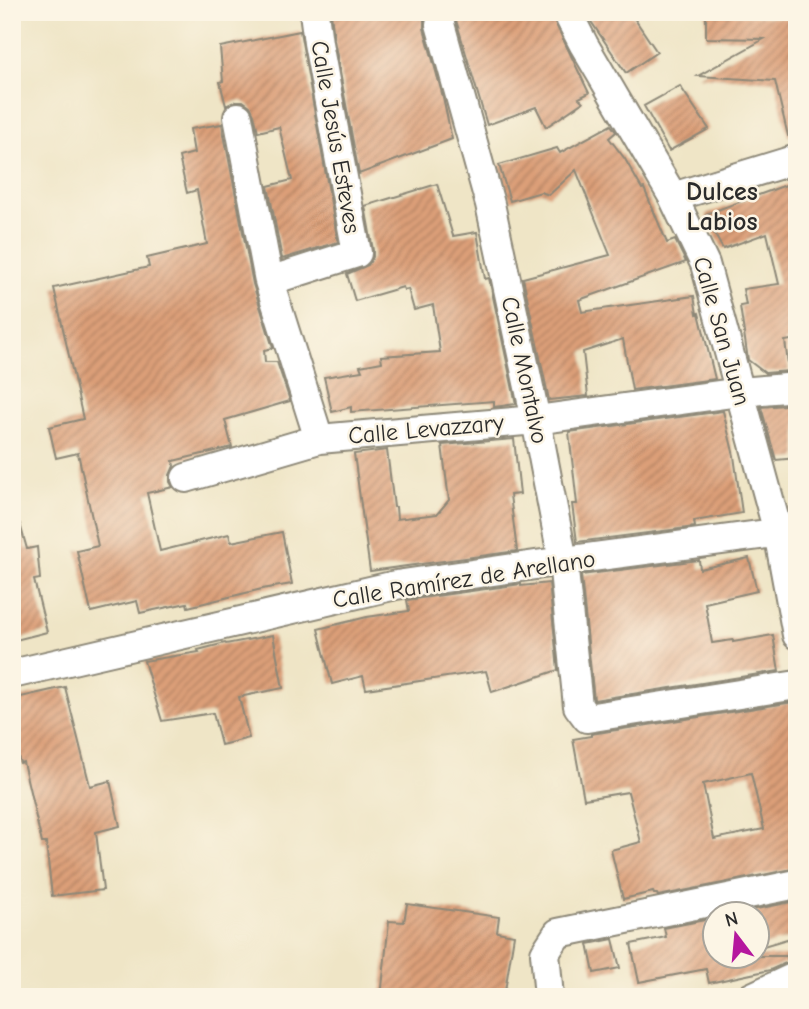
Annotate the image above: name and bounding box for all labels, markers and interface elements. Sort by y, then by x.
street label: Calle Jesús Esteves [305,38,367,236]
district label: Dulces Labios [686,177,758,237]
street label: Calle San Juan [687,253,757,409]
street label: Calle Montalvo [496,294,554,446]
street label: Calle Levazzary [347,408,505,450]
street label: Calle Ramírez de Arellano [331,544,597,614]
north arrow [700,900,770,970]
text: N [723,907,741,932]

